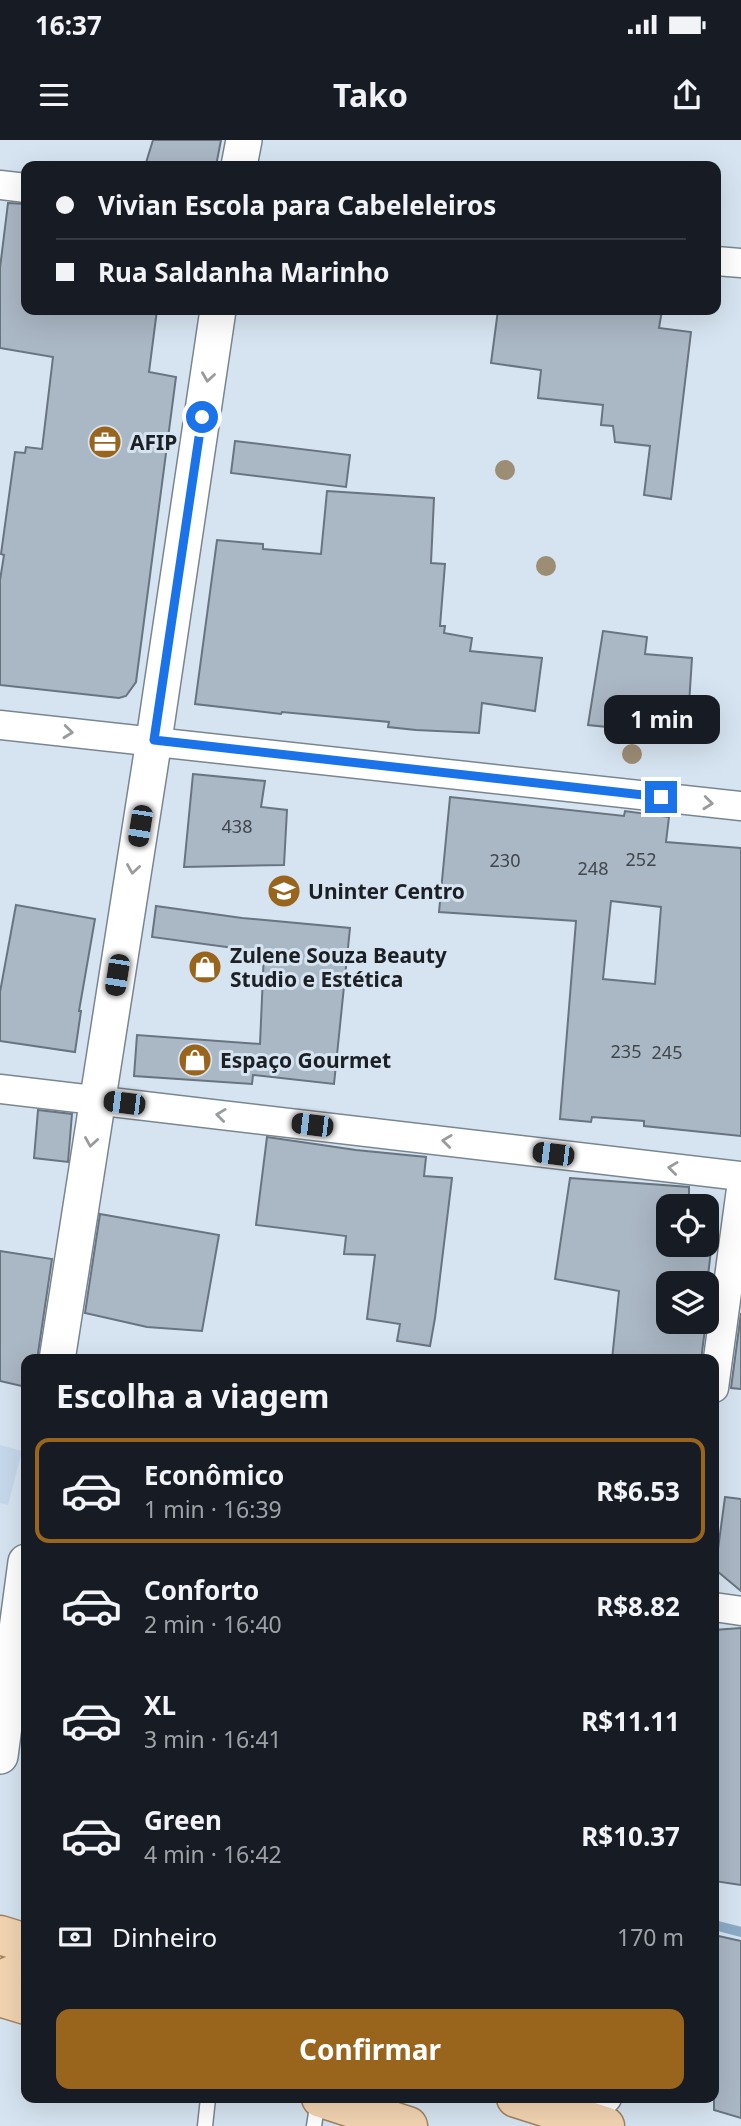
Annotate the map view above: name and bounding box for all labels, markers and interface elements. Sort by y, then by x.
text: 16:37 [35,7,102,43]
text: Tako [333,73,408,116]
icon: menu [35,76,73,114]
icon: share [668,76,706,114]
text: Vivian Escola para Cabeleleiros [98,187,496,223]
text: Rua Saldanha Marinho [98,254,390,290]
one-way arrow [200,371,215,383]
route start [186,401,218,433]
office icon: AFIP [86,423,124,461]
place label: AFIP [130,428,177,456]
callout: 1 min [603,696,719,744]
text: 1 min [630,703,694,735]
one-way arrow [62,724,74,739]
route end [645,781,677,813]
one-way arrow [702,795,714,810]
car [127,804,154,848]
house number: 438 [222,814,252,838]
house number: 252 [626,847,656,871]
house number: 230 [490,848,520,872]
house number: 248 [578,856,608,880]
one-way arrow [126,863,141,875]
school or university icon: Uninter Centro [265,872,303,910]
place label: Uninter Centro [308,877,465,905]
place label: Zulene Souza Beauty Studio e Estética [230,941,447,993]
shop icon: Zulene Souza Beauty Studio e Estética [186,948,224,986]
car [104,953,131,997]
house number: 235 [611,1039,641,1063]
house number: 245 [652,1040,682,1064]
shop icon: Espaço Gourmet [176,1041,214,1079]
place label: Espaço Gourmet [220,1046,391,1074]
car [102,1090,147,1116]
one-way arrow [216,1107,227,1122]
car [290,1112,335,1138]
one-way arrow [441,1134,453,1149]
one-way arrow [84,1136,99,1148]
car [531,1141,576,1167]
one-way arrow [667,1161,679,1176]
map controls [656,1194,719,1334]
button: locate [656,1194,719,1257]
button: layers [656,1271,719,1334]
text: Escolha a viagem [56,1374,329,1417]
text: Econômico [144,1457,284,1493]
icon: car [60,1459,123,1522]
text: R$6.53 [596,1473,680,1509]
text: 1 min · 16:39 [144,1493,282,1525]
text: Conforto [144,1572,259,1608]
icon: car [60,1574,123,1637]
text: R$8.82 [596,1588,680,1624]
text: 2 min · 16:40 [144,1608,282,1640]
text: XL [144,1687,176,1723]
icon: car [60,1689,123,1752]
text: R$11.11 [581,1703,680,1739]
text: 3 min · 16:41 [144,1723,282,1755]
text: Green [144,1802,222,1838]
icon: car [60,1804,123,1867]
text: R$10.37 [581,1818,680,1854]
text: 4 min · 16:42 [144,1838,282,1870]
icon: cash [56,1918,94,1956]
text: Dinheiro [112,1919,217,1955]
text: 170 m [617,1921,684,1953]
button: Confirmar [56,2009,684,2089]

